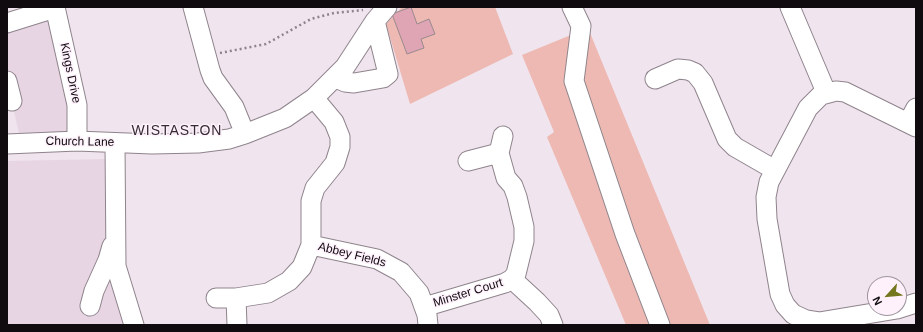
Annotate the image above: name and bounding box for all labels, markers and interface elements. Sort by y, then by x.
street label: Kings Drive [57,41,83,105]
district label: WISTASTON [132,123,222,139]
street label: Church Lane [46,134,114,150]
street label: Abbey Fields [317,240,387,270]
street label: Minster Court [431,276,505,310]
north arrow [867,276,907,316]
text: N [870,295,884,307]

